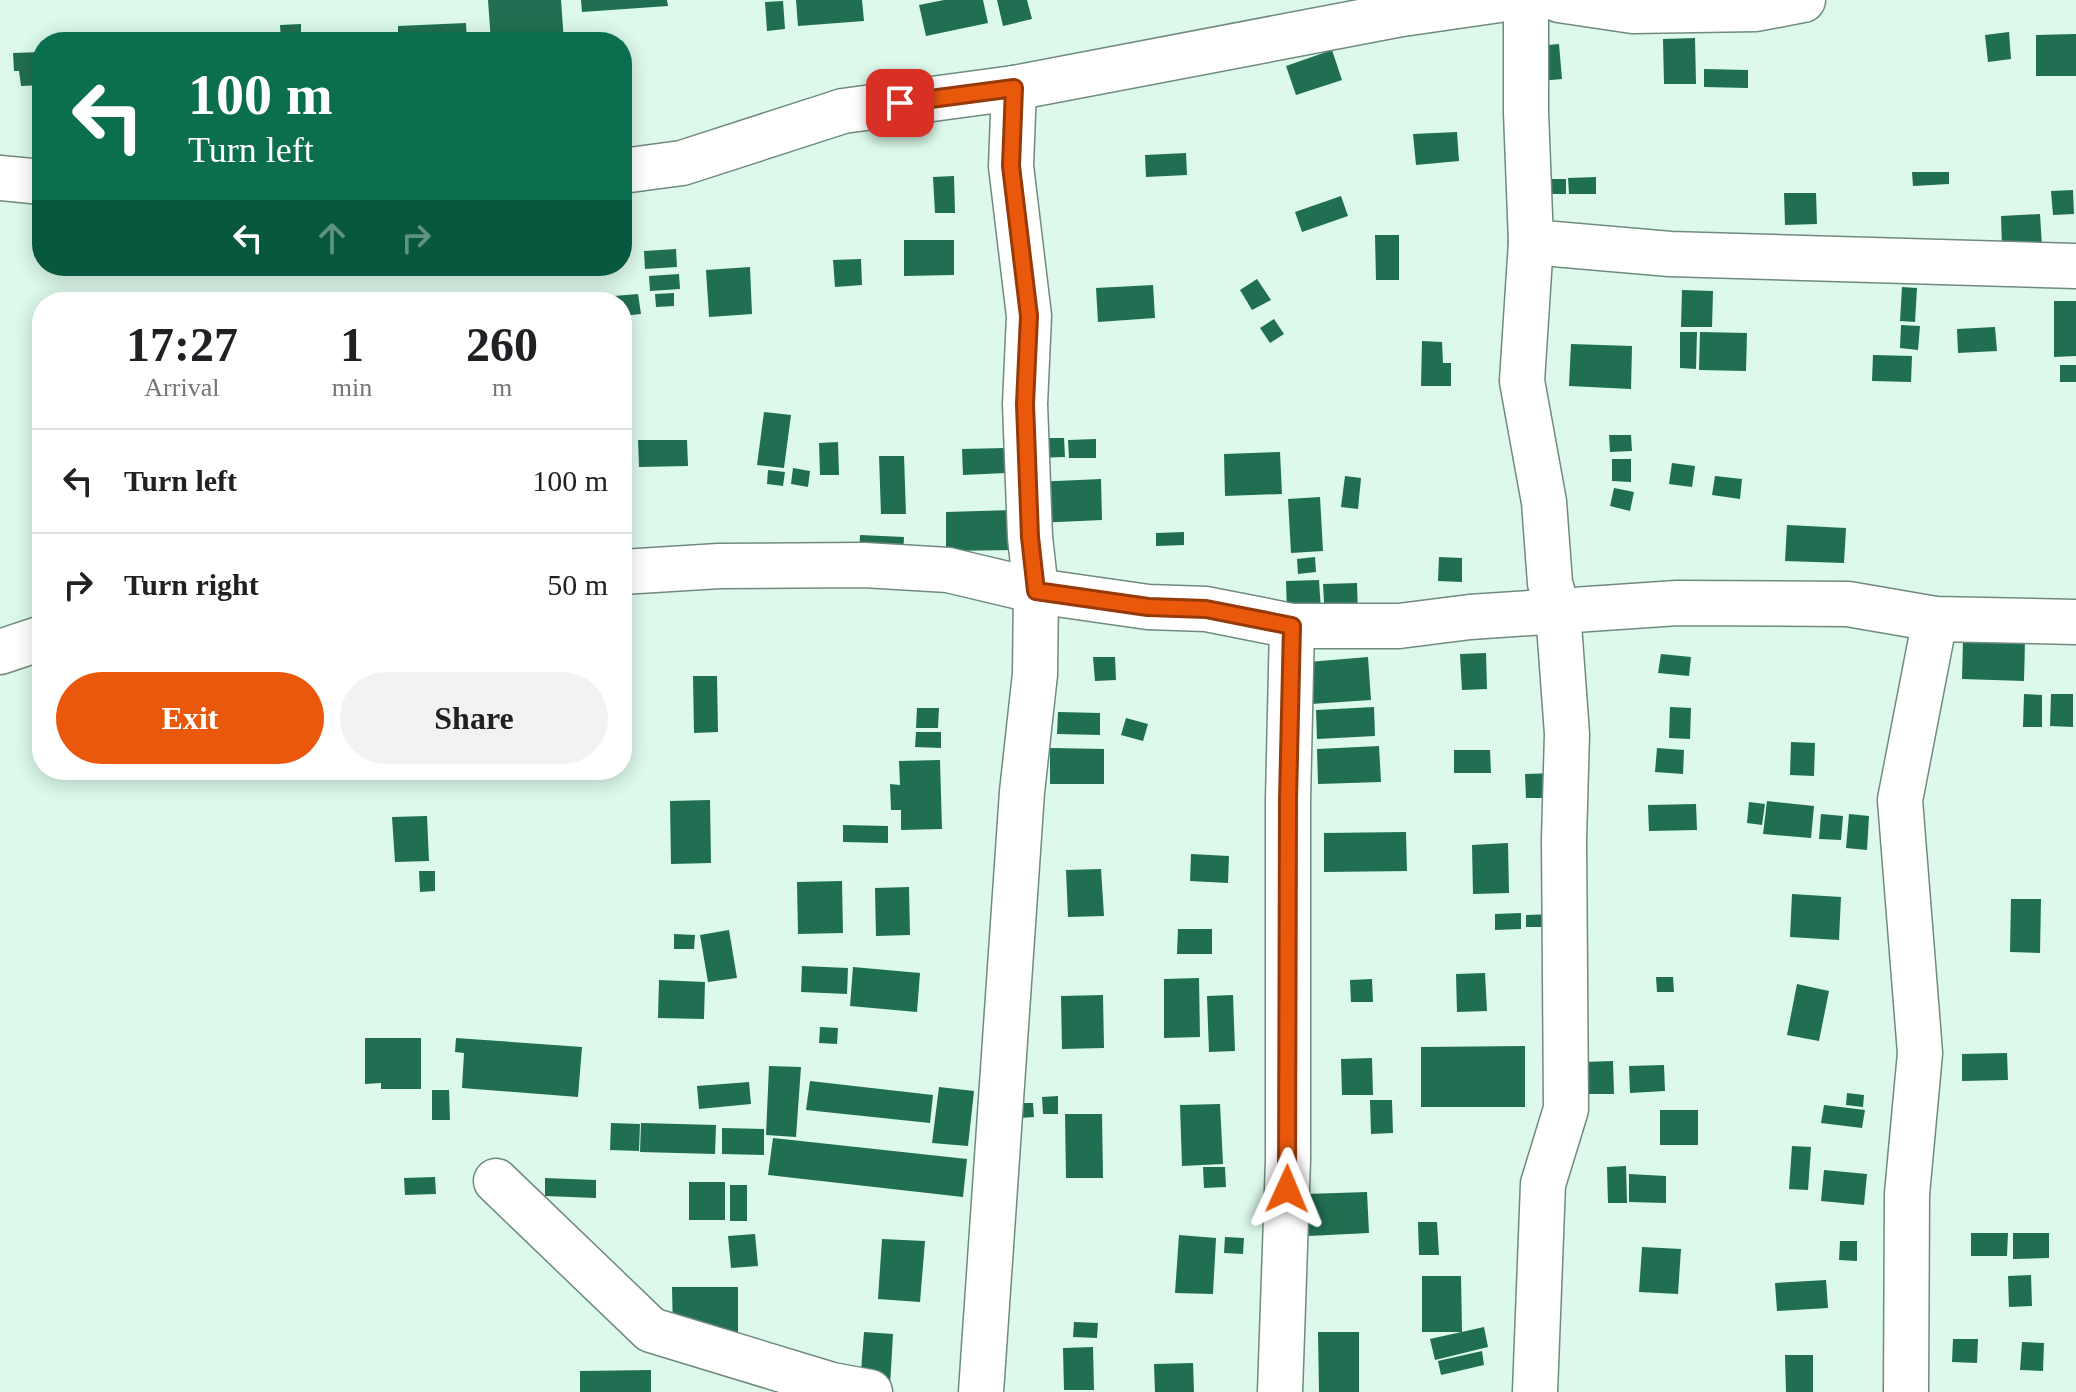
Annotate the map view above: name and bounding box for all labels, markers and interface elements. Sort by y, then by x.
icon: left [56,64,160,168]
text: 100 m [188,64,333,126]
pin [866,69,934,137]
icon: arrive [878,81,922,125]
text: Turn left [188,130,314,170]
icon: left [226,216,270,260]
icon: ahead [310,216,354,260]
icon: right [394,216,438,260]
text: 17:27 [126,318,238,371]
text: 1 [340,318,364,371]
text: 260 [466,318,538,371]
text: Arrival [144,373,219,402]
text: min [332,373,372,402]
text: m [492,373,512,402]
icon: left [56,459,100,503]
text: Turn left [124,464,237,497]
text: 100 m [532,464,608,497]
icon: right [56,563,100,607]
text: Turn right [124,568,259,601]
text: 50 m [547,568,608,601]
button: Exit [56,672,324,764]
button: Share [340,672,608,764]
position arrow [1245,1147,1329,1231]

